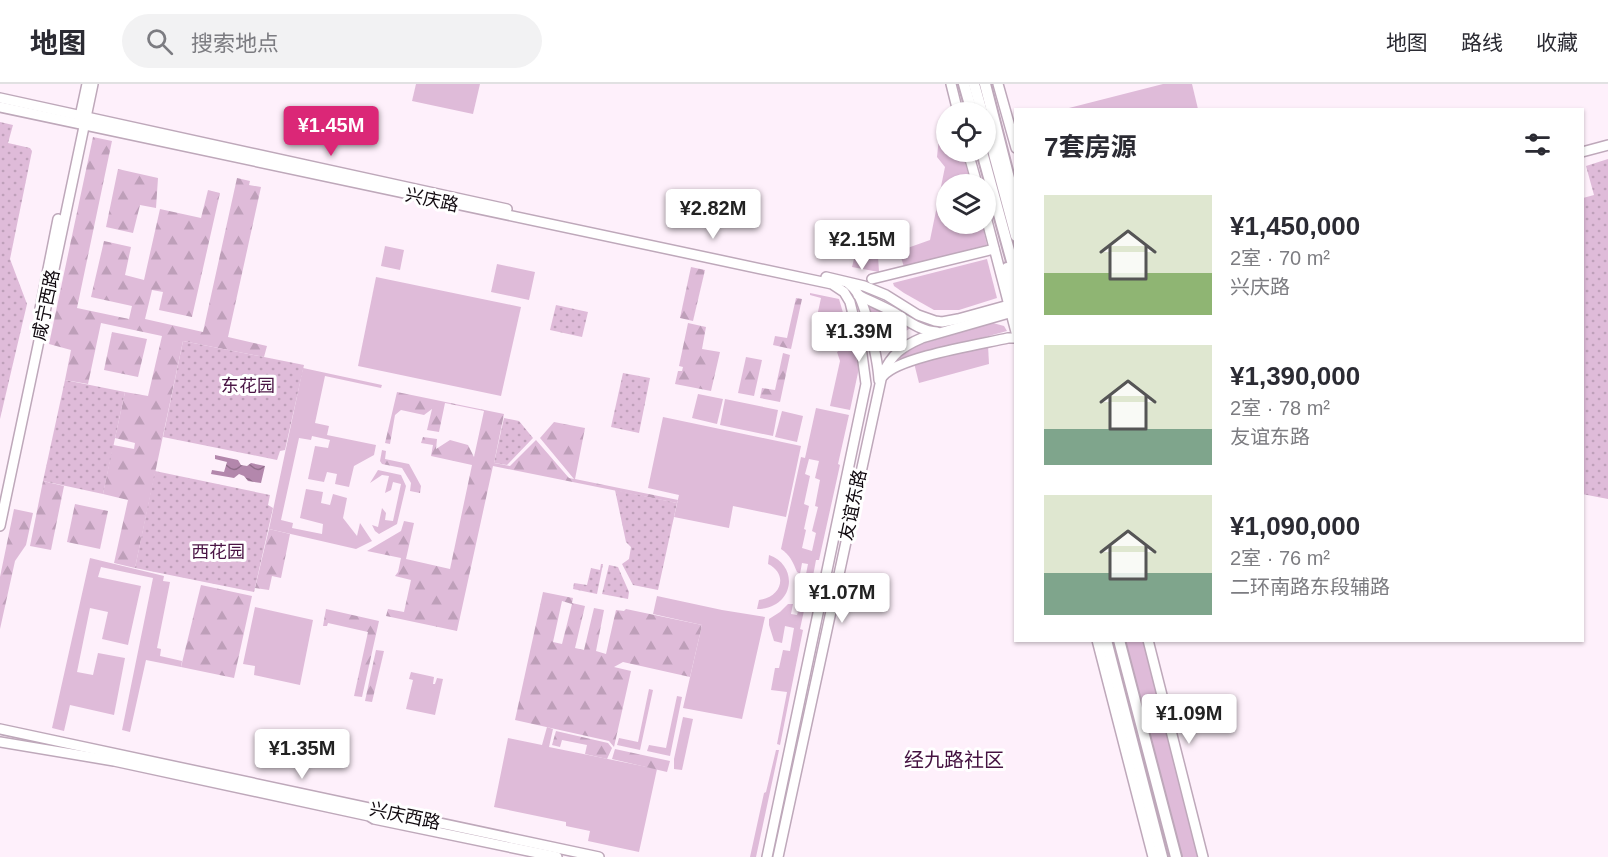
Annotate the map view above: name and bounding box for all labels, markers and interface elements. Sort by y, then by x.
search box [122,14,542,68]
icon: search [143,25,176,58]
text: 地图 [30,28,86,59]
text: 搜索地点 [191,31,279,56]
text: 地图 [1386,31,1428,54]
text: 路线 [1461,31,1503,54]
text: 收藏 [1536,31,1578,54]
map controls [936,102,996,234]
button: locate [936,102,996,162]
pin: ¥1.45M [282,106,380,157]
text: ¥1.45M [298,114,364,136]
icon: filters [1521,128,1554,161]
text: 7套房源 [1044,132,1136,162]
button: layers [936,174,996,234]
street label: 兴庆路 [404,185,460,215]
pin: ¥2.82M [664,189,762,240]
text: ¥2.82M [680,197,746,219]
text: ¥1,450,000 [1230,211,1360,241]
icon: home [1092,219,1164,291]
pin: ¥2.15M [813,220,911,271]
text: ¥2.15M [829,228,895,250]
text: 2室 · 70 m² [1230,247,1330,269]
street label: 咸宁西路 [29,268,63,342]
text: 兴庆路 [1230,276,1290,298]
pin: ¥1.39M [810,312,908,363]
text: ¥1.39M [826,320,892,342]
text: ¥1,390,000 [1230,361,1360,391]
icon: home [1092,369,1164,441]
park label: 东花园 [221,376,275,396]
text: 2室 · 78 m² [1230,397,1330,419]
text: 友谊东路 [1230,426,1310,448]
street label: 友谊东路 [836,468,870,542]
text: ¥1,090,000 [1230,511,1360,541]
icon: home [1092,519,1164,591]
park label: 西花园 [191,542,245,562]
text: 2室 · 76 m² [1230,547,1330,569]
pin: ¥1.07M [793,573,891,624]
text: 二环南路东段辅路 [1230,576,1390,598]
text: ¥1.07M [809,581,875,603]
pin: ¥1.09M [1140,694,1238,745]
text: ¥1.09M [1156,702,1222,724]
pin: ¥1.35M [253,729,351,780]
text: ¥1.35M [269,737,335,759]
district label: 经九路社区 [904,749,1004,771]
street label: 兴庆西路 [368,799,442,833]

